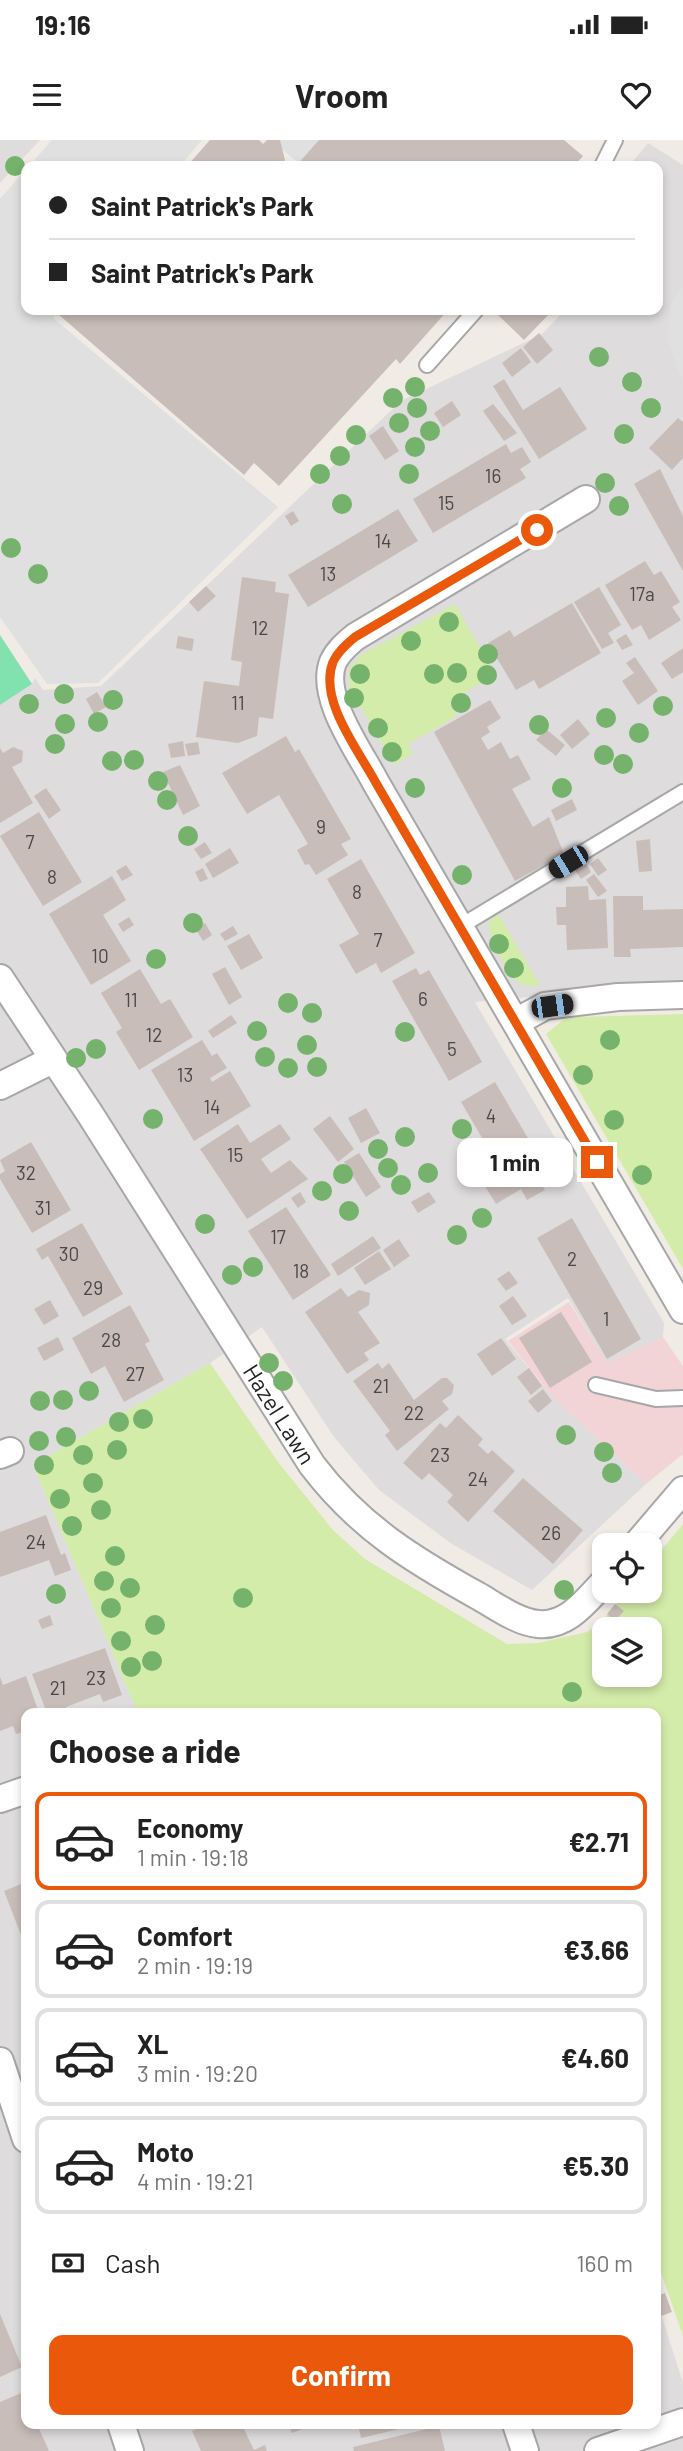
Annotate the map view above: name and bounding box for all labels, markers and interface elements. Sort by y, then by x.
text: 19:16 [35,9,91,40]
icon: menu [28,76,66,114]
text: Vroom [295,76,388,114]
icon: heart [617,76,655,114]
text: Saint Patrick's Park [91,190,314,221]
text: Saint Patrick's Park [91,257,314,288]
house number: 16 [485,464,501,487]
house number: 15 [438,491,454,514]
route start [521,514,553,546]
house number: 14 [374,529,392,552]
house number: 13 [320,562,336,585]
house number: 17a [629,582,655,605]
house number: 12 [252,616,268,639]
house number: 11 [231,691,245,714]
house number: 9 [316,815,326,838]
house number: 7 [26,830,35,853]
car [545,842,592,882]
house number: 8 [47,865,57,888]
house number: 8 [352,880,362,903]
house number: 7 [374,928,383,951]
house number: 10 [91,944,109,967]
house number: 6 [418,987,428,1010]
house number: 11 [124,988,138,1011]
car [530,993,575,1019]
house number: 12 [146,1023,162,1046]
house number: 5 [447,1037,457,1060]
house number: 13 [177,1063,193,1086]
house number: 14 [203,1095,221,1118]
house number: 4 [486,1104,496,1127]
callout: 1 min [457,1138,572,1186]
house number: 15 [227,1143,243,1166]
route end [581,1146,613,1178]
text: 1 min [490,1148,540,1176]
house number: 32 [16,1161,36,1184]
house number: 31 [35,1196,51,1219]
house number: 17 [270,1225,286,1248]
house number: 30 [59,1242,79,1265]
house number: 2 [567,1247,577,1270]
house number: 18 [293,1259,309,1282]
house number: 29 [83,1276,103,1299]
house number: 1 [603,1307,609,1330]
house number: 28 [101,1328,121,1351]
street label: Hazel Lawn [238,1359,322,1469]
house number: 27 [125,1362,145,1385]
house number: 21 [373,1374,389,1397]
house number: 22 [404,1401,424,1424]
house number: 23 [430,1443,450,1466]
house number: 24 [468,1467,488,1490]
house number: 26 [541,1521,561,1544]
house number: 24 [26,1530,46,1553]
map controls [592,1533,662,1687]
button: locate [592,1533,662,1603]
button: layers [592,1617,662,1687]
house number: 23 [86,1666,106,1689]
house number: 21 [50,1676,66,1699]
text: Choose a ride [49,1731,241,1769]
icon: car [53,1810,116,1873]
text: Economy [137,1812,243,1843]
text: €2.71 [569,1826,629,1857]
text: 1 min · 19:18 [137,1843,249,1871]
icon: car [53,1918,116,1981]
text: Comfort [137,1920,233,1951]
text: €3.66 [564,1934,629,1965]
text: 2 min · 19:19 [137,1951,253,1979]
icon: car [53,2026,116,2089]
text: XL [137,2028,168,2059]
text: €4.60 [561,2042,629,2073]
text: 3 min · 19:20 [137,2059,258,2087]
icon: car [53,2134,116,2197]
text: Moto [137,2136,194,2167]
text: €5.30 [563,2150,629,2181]
text: 4 min · 19:21 [137,2167,253,2195]
icon: cash [49,2244,87,2282]
text: Cash [105,2247,160,2278]
text: 160 m [576,2249,633,2277]
button: Confirm [49,2335,633,2415]

